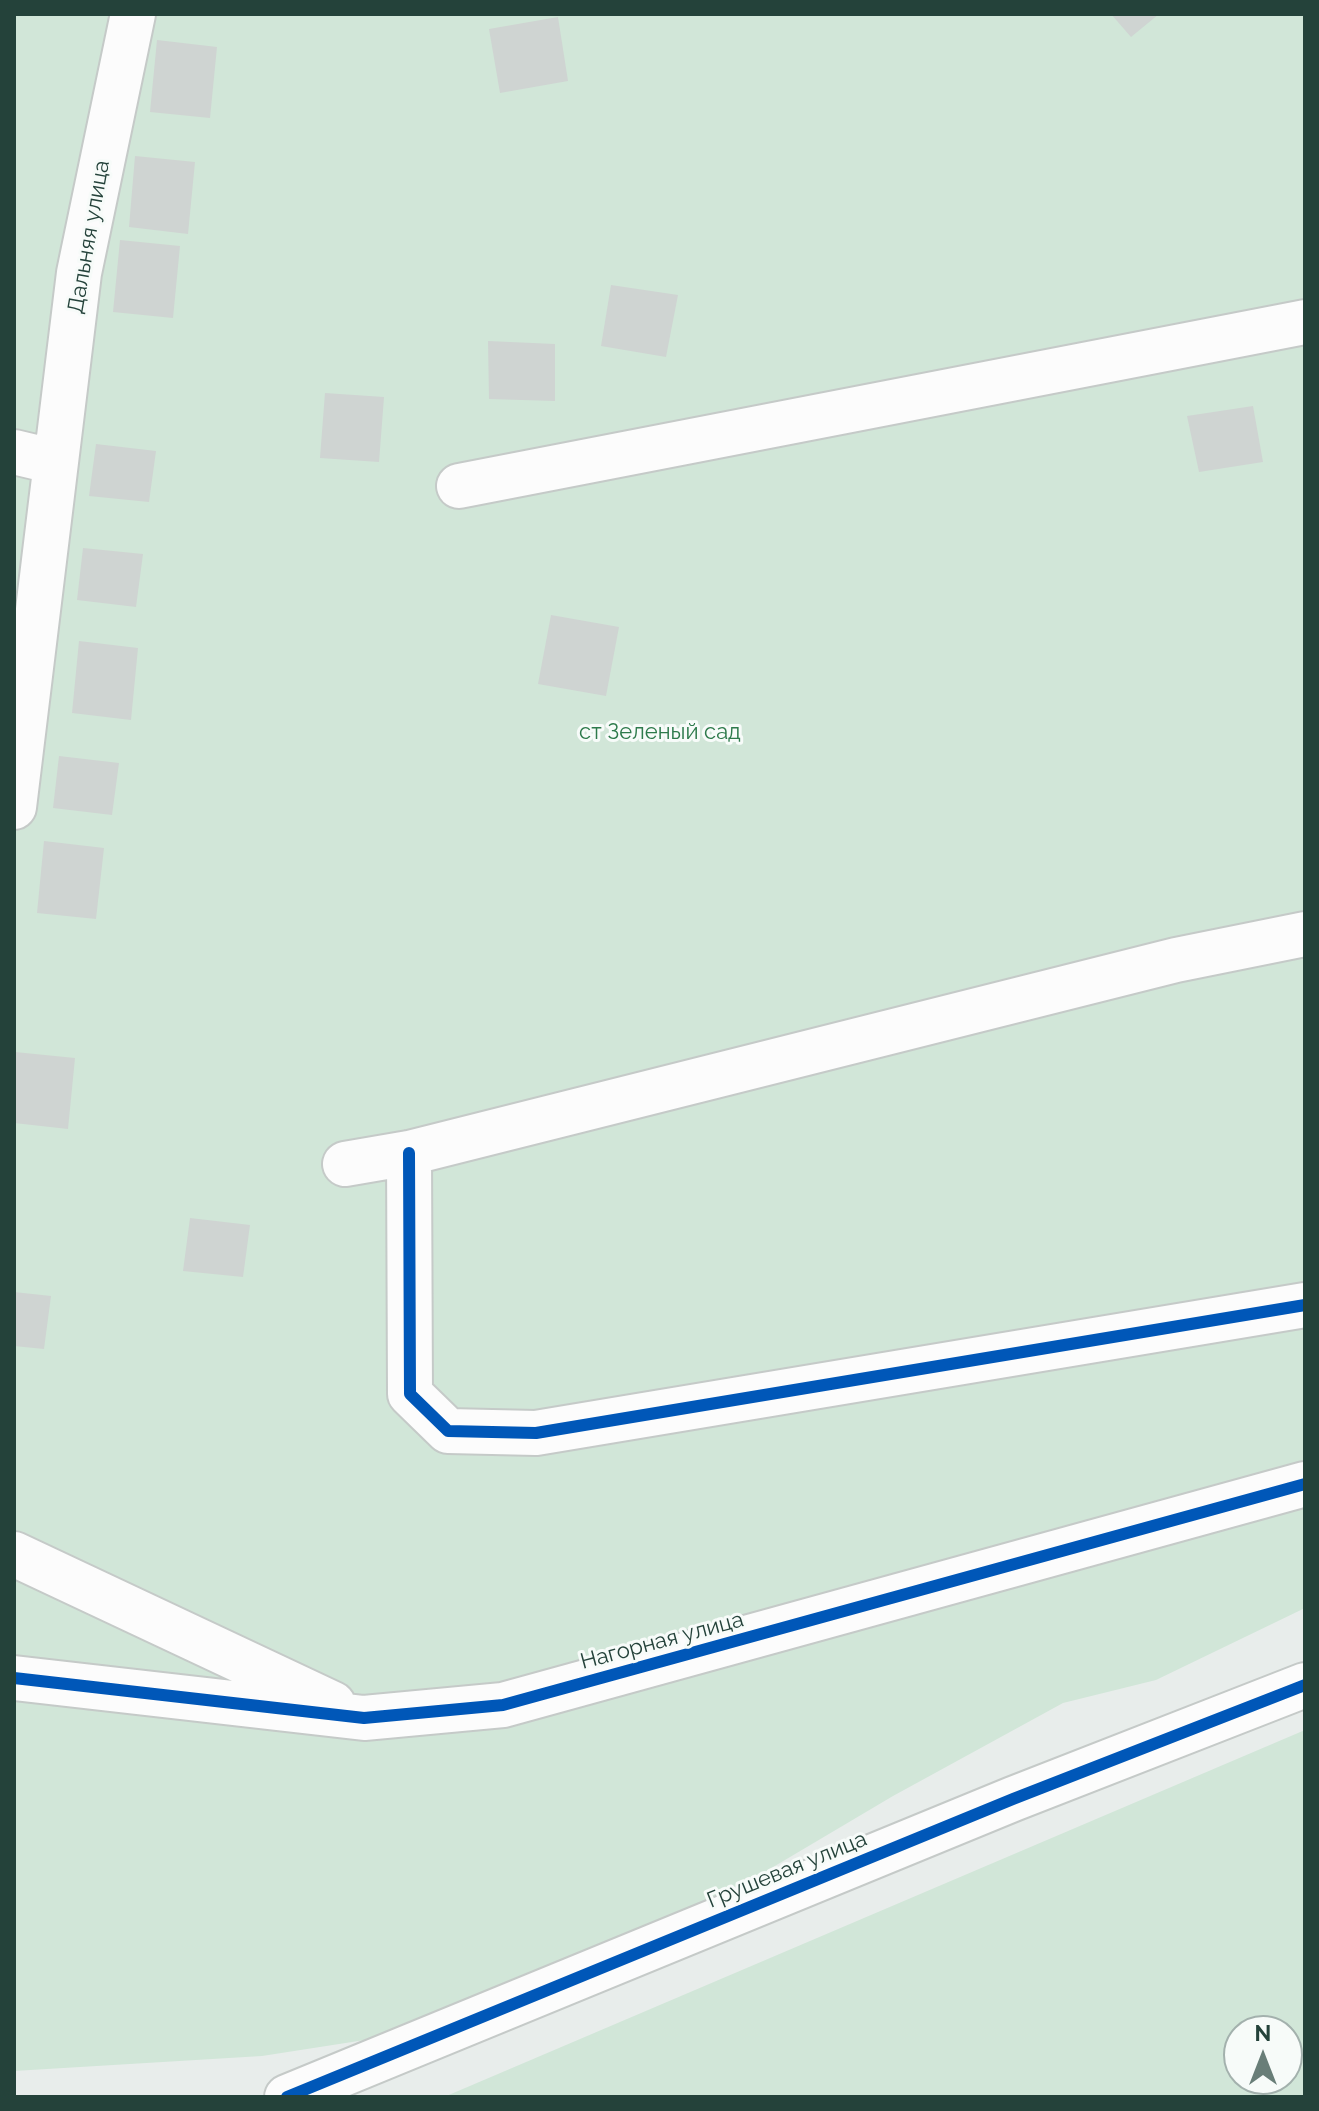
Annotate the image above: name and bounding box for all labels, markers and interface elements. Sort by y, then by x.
street label: Дальняя улица [63,158,115,316]
park label: ст Зеленый сад [579,719,741,745]
street label: Нагорная улица [578,1607,746,1675]
street label: Грушевая улица [703,1826,871,1914]
north arrow [1223,2015,1303,2095]
text: N [1255,2020,1271,2046]

